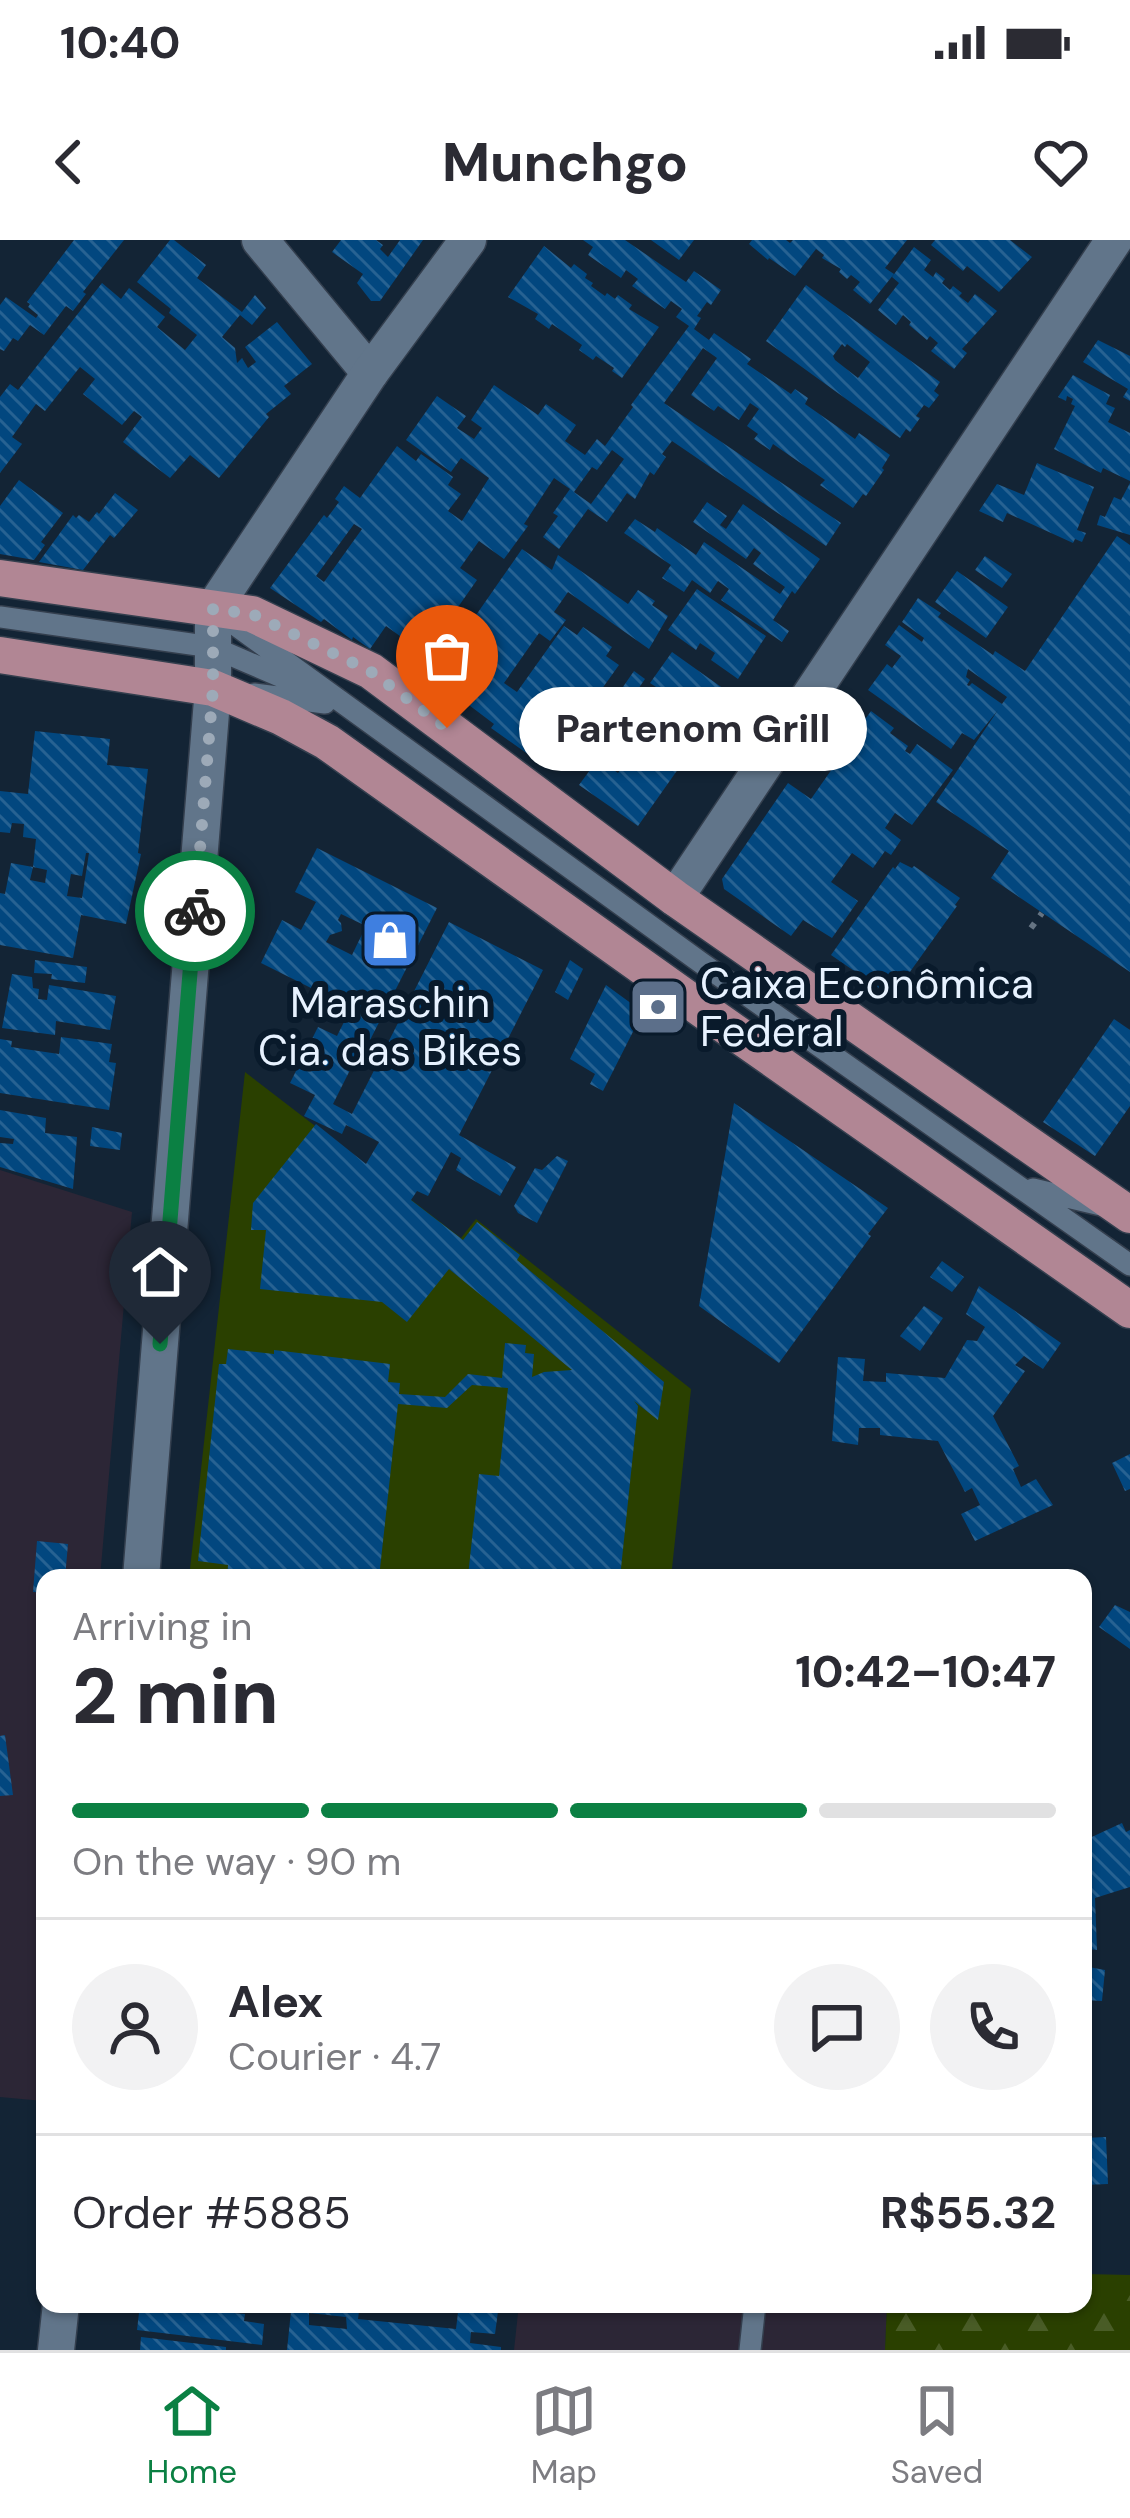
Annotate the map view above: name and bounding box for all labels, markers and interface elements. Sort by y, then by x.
text: 10:40 [60,13,180,72]
text: Munchgo [442,127,688,198]
icon: back [36,129,102,195]
icon: heart [1028,129,1094,195]
pin [396,605,498,728]
icon: bag [414,623,480,689]
callout: Partenom Grill [519,686,867,770]
text: Partenom Grill [556,703,830,754]
courier [135,851,255,971]
icon: bike [162,878,228,944]
shop icon: Maraschin Cia. das Bikes [359,909,421,971]
place label: Caixa Econômica Federal [700,956,1034,1059]
place label: Maraschin Cia. das Bikes [258,975,522,1078]
bank icon: Caixa Econômica Federal [627,976,689,1038]
pin [109,1221,211,1344]
icon: home [127,1239,193,1305]
text: Arriving in [72,1601,252,1652]
text: 10:42–10:47 [795,1642,1056,1701]
text: 2 min [72,1646,279,1747]
text: On the way · 90 m [72,1836,401,1887]
button: person [72,1964,198,2090]
button: chat [774,1964,900,2090]
button: phone [930,1964,1056,2090]
text: Alex [228,1972,323,2031]
text: Courier · 4.7 [228,2031,441,2082]
text: Order #5885 [72,2183,351,2242]
text: R$55.32 [880,2183,1056,2242]
tab: Home [147,2378,237,2493]
tab: Map [531,2378,597,2493]
tab: Saved [891,2378,983,2493]

